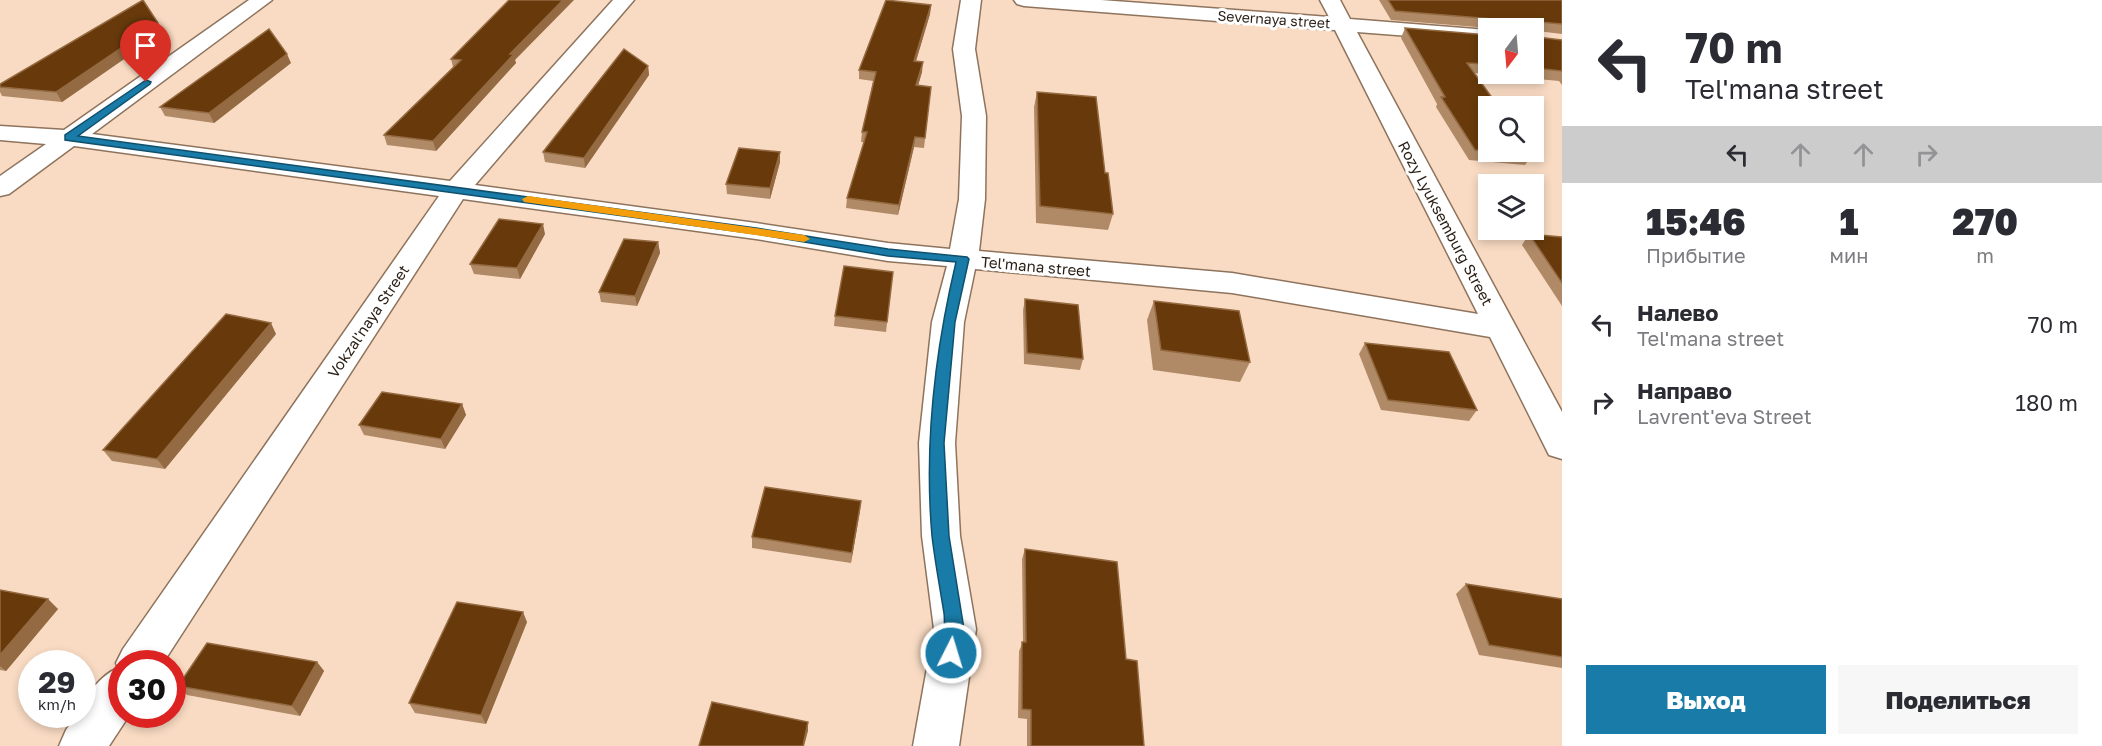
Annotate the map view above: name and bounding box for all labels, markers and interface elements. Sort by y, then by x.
street label: Severnaya street [1217,7,1331,31]
north arrow [1478,18,1544,84]
map controls [1478,18,1544,240]
pin [120,20,171,82]
text: 70 m [1685,22,1782,72]
icon: left [1586,24,1664,102]
icon: arrive [129,29,162,62]
text: Tel'mana street [1685,73,1884,105]
button: search [1478,96,1544,162]
street label: Rozy Lyuksemburg Street [1395,138,1497,308]
icon: left [1721,138,1754,171]
icon: ahead [1784,138,1817,171]
icon: ahead [1847,138,1880,171]
icon: right [1910,138,1943,171]
button: layers [1478,174,1544,240]
text: 15:46 [1646,200,1746,243]
text: 1 [1840,200,1859,243]
text: 270 [1952,200,2018,243]
text: Прибытие [1646,243,1746,267]
text: мин [1830,243,1868,267]
text: m [1976,243,1994,267]
street label: Tel'mana street [980,252,1092,280]
street label: Vokzal'naya Street [324,261,412,381]
text: Налево [1637,299,1719,326]
icon: left [1586,308,1619,341]
text: 70 m [2028,311,2078,338]
text: Tel'mana street [1637,326,1784,350]
text: Направо [1637,377,1732,404]
icon: right [1586,386,1619,419]
text: 180 m [2015,389,2078,416]
text: Lavrent'eva Street [1637,404,1812,428]
position arrow [919,621,983,685]
speed limit sign: 30 [108,650,186,728]
text: 29 [38,664,76,700]
button: Выход [1586,665,1826,734]
button: Поделиться [1838,665,2078,734]
text: km/h [38,695,76,713]

